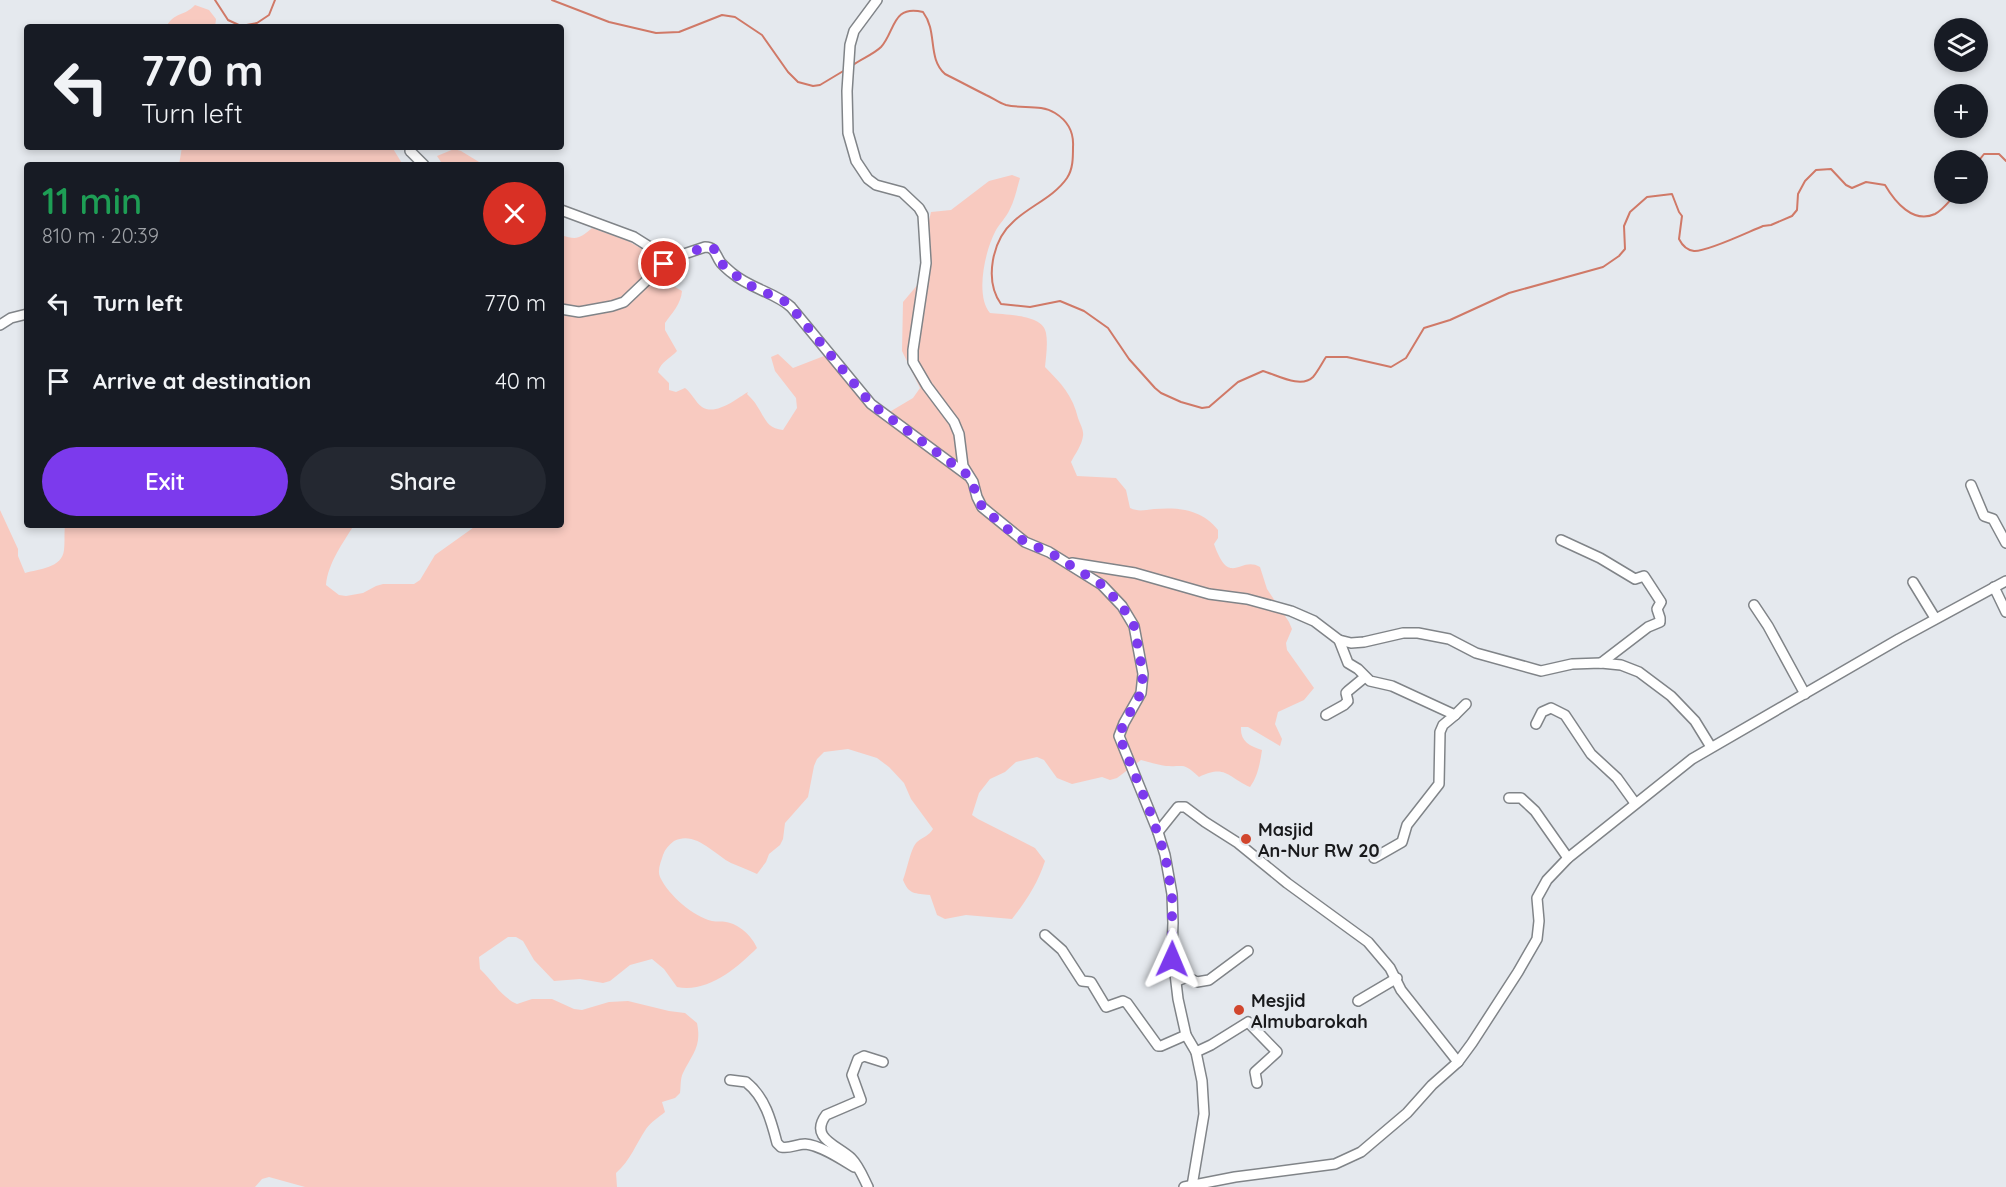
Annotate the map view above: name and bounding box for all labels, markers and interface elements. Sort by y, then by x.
map controls [1934,18,1988,204]
button: layers [1934,18,1988,72]
text: 770 m [141,44,263,97]
icon: left [42,48,120,126]
button: + [1934,84,1988,138]
text: Turn left [141,96,243,130]
button: − [1934,150,1988,204]
text: 11 min [42,178,142,223]
button: close [483,182,546,245]
text: 810 m · 20:39 [42,223,159,248]
pin [638,238,689,289]
icon: arrive [647,247,680,280]
icon: left [42,287,75,320]
text: Turn left [93,289,183,317]
text: 770 m [484,289,546,317]
icon: arrive [42,365,75,398]
text: Arrive at destination [93,367,311,395]
text: 40 m [495,367,546,395]
button: Exit [42,447,288,516]
button: Share [300,447,546,516]
place label: Masjid An-Nur RW 20 [1258,818,1380,862]
marker: Masjid An-Nur RW 20 [1239,832,1253,846]
position arrow [1140,927,1204,991]
place label: Mesjid Almubarokah [1251,989,1368,1033]
marker: Mesjid Almubarokah [1232,1003,1246,1017]

